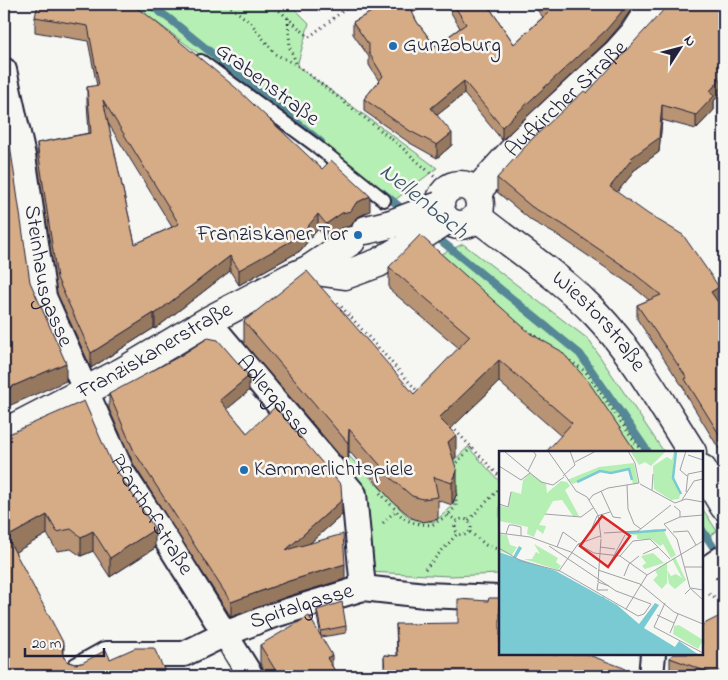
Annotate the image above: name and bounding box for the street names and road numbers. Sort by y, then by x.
street label: Aufkircher Straße [498,34,636,165]
street label: Grabenstraße [208,35,326,135]
street label: Steinhausgasse [15,203,80,353]
street label: Wiestorstraße [544,264,653,379]
street label: Franziskanerstraße [71,295,239,409]
street label: Adlergasse [228,349,317,446]
street label: Pfarrhofstraße [100,450,201,582]
street label: Spitalgasse [245,576,358,639]

